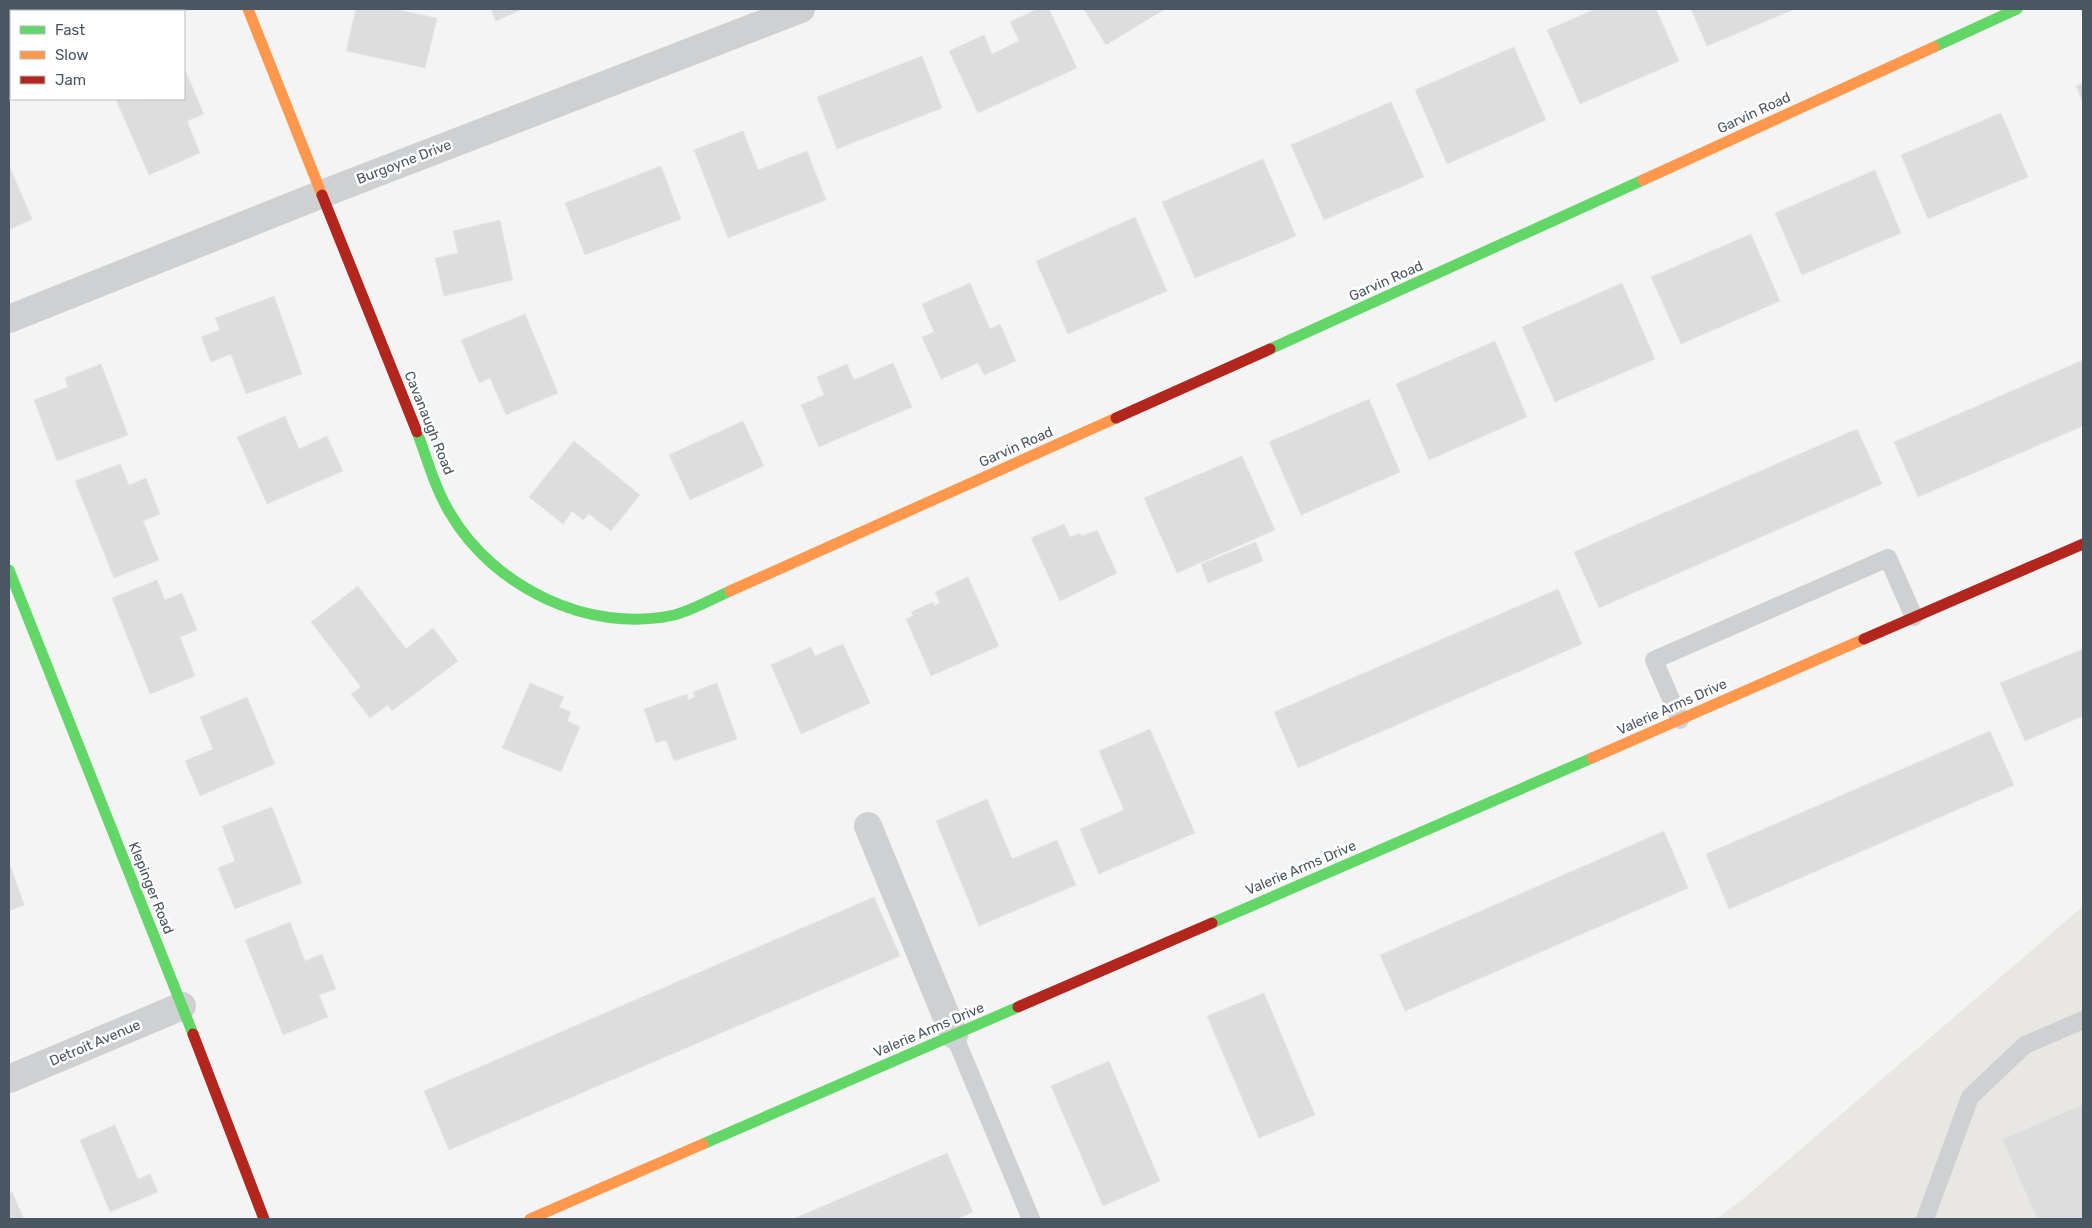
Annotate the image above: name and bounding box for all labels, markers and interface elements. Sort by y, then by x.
legend [10,10,185,100]
text: Fast [55,21,85,39]
text: Slow [55,46,88,64]
text: Jam [55,71,86,89]
street label: Garvin Road [1715,89,1793,137]
street label: Burgoyne Drive [354,136,454,188]
street label: Garvin Road [1347,257,1425,305]
street label: Cavanaugh Road [400,369,458,477]
street label: Garvin Road [977,423,1055,471]
street label: Valerie Arms Drive [1614,675,1730,739]
street label: Valerie Arms Drive [1243,837,1359,899]
street label: Klepinger Road [125,840,177,936]
street label: Valerie Arms Drive [871,999,987,1061]
street label: Detroit Avenue [47,1016,143,1070]

